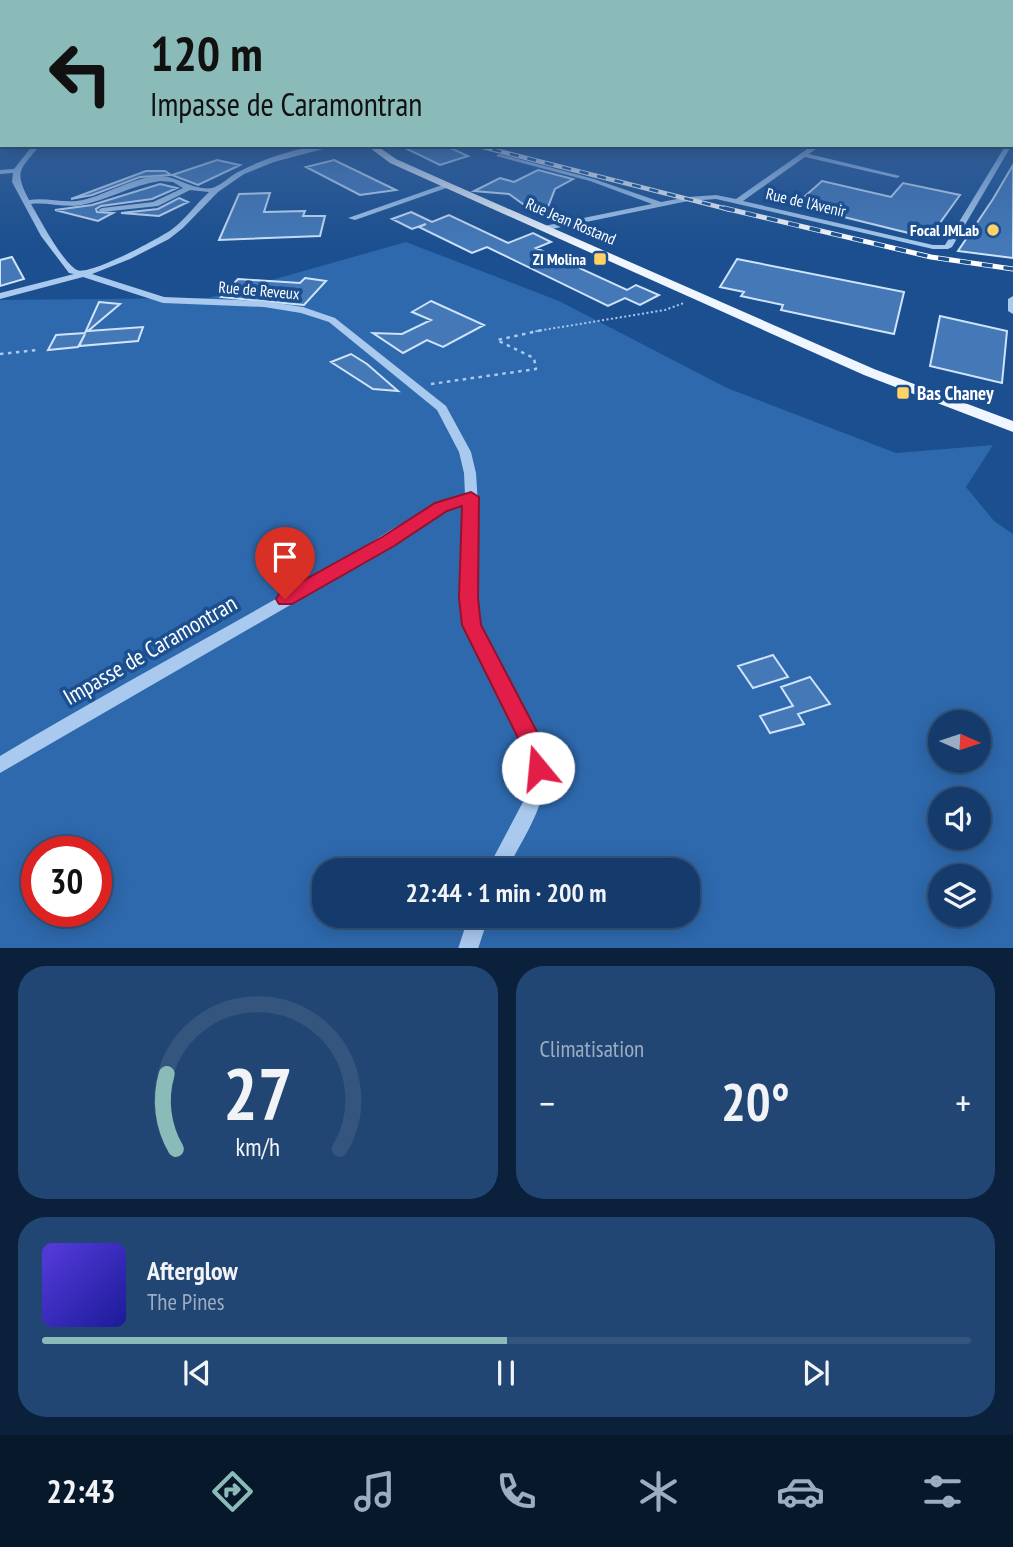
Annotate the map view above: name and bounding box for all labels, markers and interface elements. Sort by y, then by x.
text: 120 m [150,21,263,85]
icon: left [35,28,126,119]
text: Impasse de Caramontran [150,83,422,125]
street label: Rue de l'Avenir [764,183,848,221]
street label: Rue Jean Rostand [523,193,619,249]
place label: Focal JMLab [910,220,979,240]
marker: Focal JMLab [985,222,1001,238]
place label: ZI Molina [533,249,586,269]
marker: ZI Molina [592,251,608,267]
street label: Rue de Reveux [218,276,301,304]
place label: Bas Chaney [917,381,994,405]
marker: Bas Chaney [895,385,911,401]
pin [255,527,315,599]
icon: arrive [266,538,304,576]
street label: Impasse de Caramontran [58,588,242,711]
north arrow [928,710,990,774]
map controls [928,710,991,927]
position arrow [501,731,575,805]
button: sound [928,787,991,850]
speed limit sign: 30 [21,836,112,927]
button: layers [928,864,991,927]
text: 22:44 · 1 min · 200 m [406,876,606,909]
text: Climatisation [540,1034,644,1063]
text: 27 [223,1045,293,1139]
text: 20° [721,1068,790,1135]
text: − [540,1078,555,1127]
text: + [955,1078,971,1127]
text: km/h [236,1130,280,1162]
text: Afterglow [147,1254,238,1287]
text: The Pines [147,1287,225,1316]
icon: previous [178,1354,216,1392]
icon: pause [487,1354,525,1392]
icon: next [797,1354,835,1392]
icon: directions [208,1467,257,1516]
icon: music [350,1467,399,1516]
icon: phone [492,1467,541,1516]
icon: climate [634,1467,683,1516]
icon: car [776,1467,825,1516]
icon: filters [918,1467,967,1516]
text: 22:43 [46,1470,116,1512]

